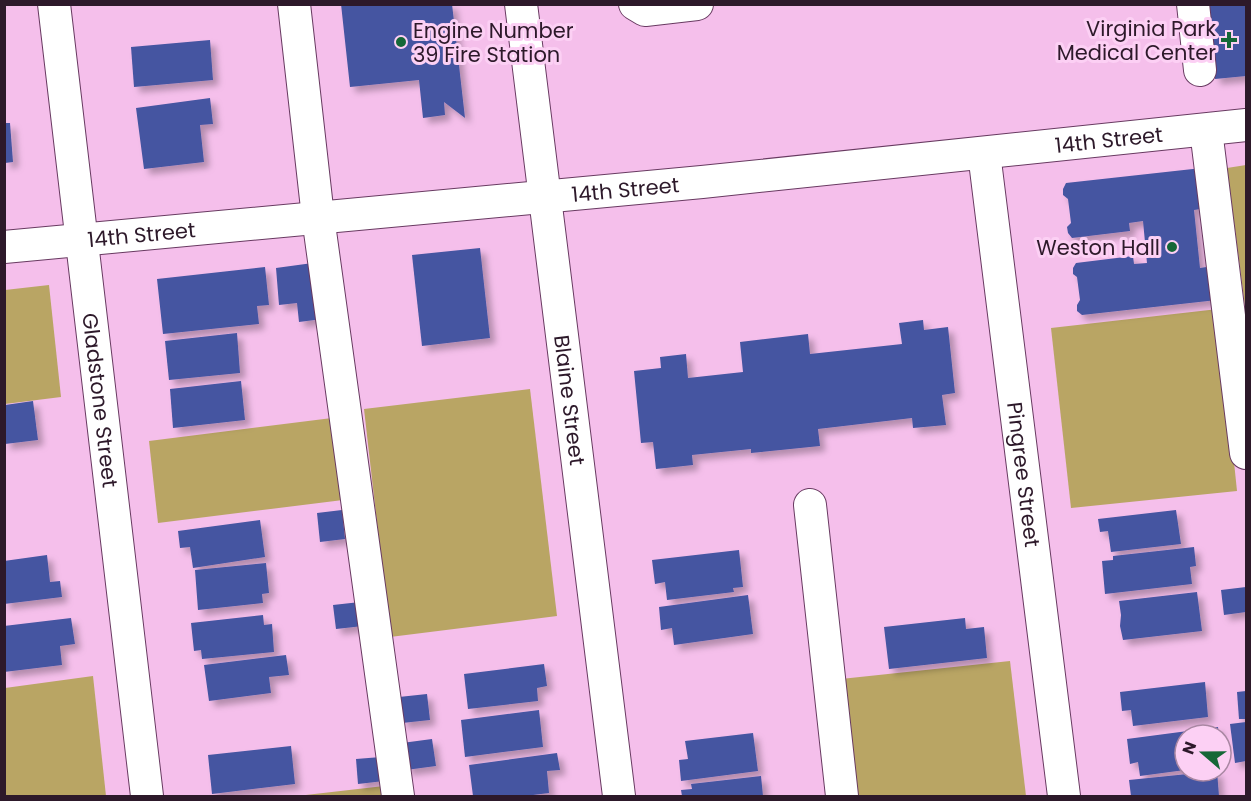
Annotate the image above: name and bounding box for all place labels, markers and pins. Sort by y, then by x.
place label: Virginia Park Medical Center [1057,14,1216,67]
place label: Engine Number 39 Fire Station [413,16,574,69]
marker: Virginia Park Medical Center [1220,31,1238,49]
marker: Engine Number 39 Fire Station [394,35,408,49]
place label: Weston Hall [1036,233,1160,262]
marker: Weston Hall [1165,240,1179,254]

